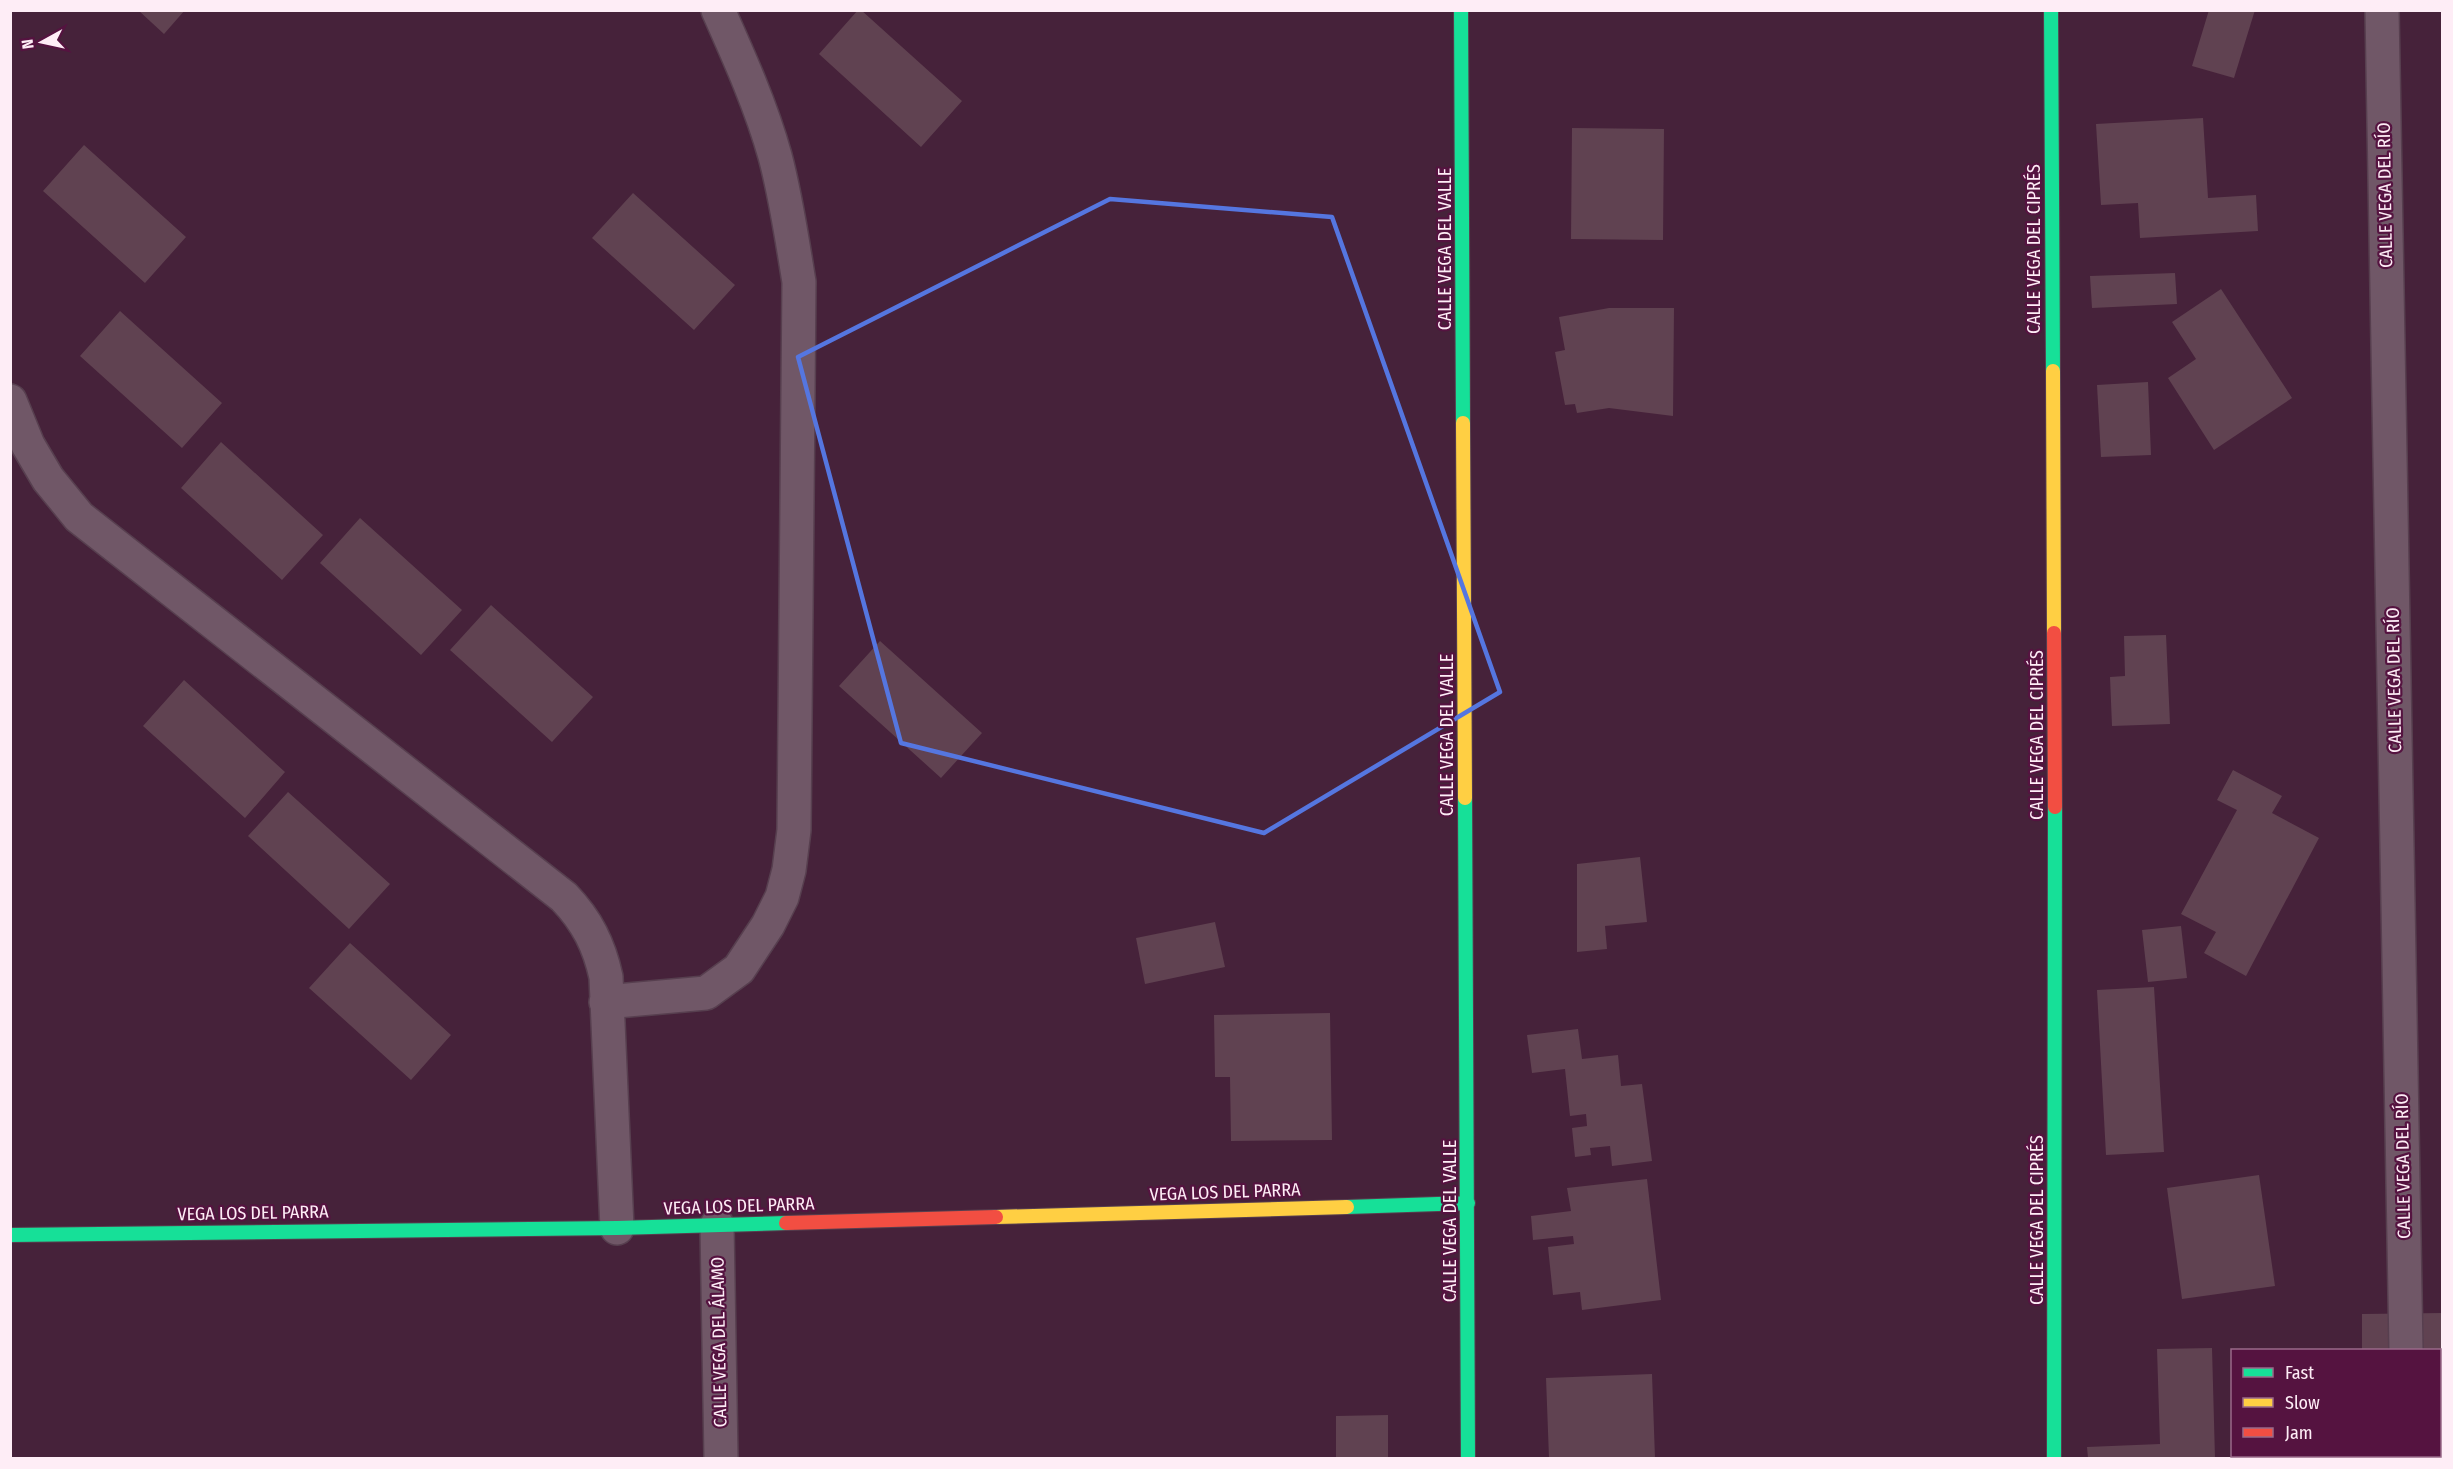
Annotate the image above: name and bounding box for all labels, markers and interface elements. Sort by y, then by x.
north arrow [12,12,72,72]
text: N [18,38,38,50]
street label: CALLE VEGA DEL RÍO [2372,122,2397,268]
street label: CALLE VEGA DEL CIPRÉS [2022,164,2045,334]
street label: CALLE VEGA DEL VALLE [1434,168,1456,330]
street label: CALLE VEGA DEL RÍO [2381,607,2406,753]
street label: CALLE VEGA DEL CIPRÉS [2025,650,2048,820]
street label: CALLE VEGA DEL VALLE [1436,654,1458,816]
street label: CALLE VEGA DEL RÍO [2390,1093,2415,1239]
street label: CALLE VEGA DEL CIPRÉS [2025,1135,2048,1305]
street label: CALLE VEGA DEL VALLE [1439,1140,1461,1302]
street label: VEGA LOS DEL PARRA [1149,1178,1301,1206]
street label: VEGA LOS DEL PARRA [663,1192,815,1220]
street label: VEGA LOS DEL PARRA [177,1201,329,1225]
street label: CALLE VEGA DEL ÁLAMO [706,1257,731,1427]
legend [2231,1349,2441,1457]
text: Fast [2285,1362,2314,1384]
text: Slow [2285,1392,2320,1414]
text: Jam [2285,1422,2313,1444]

